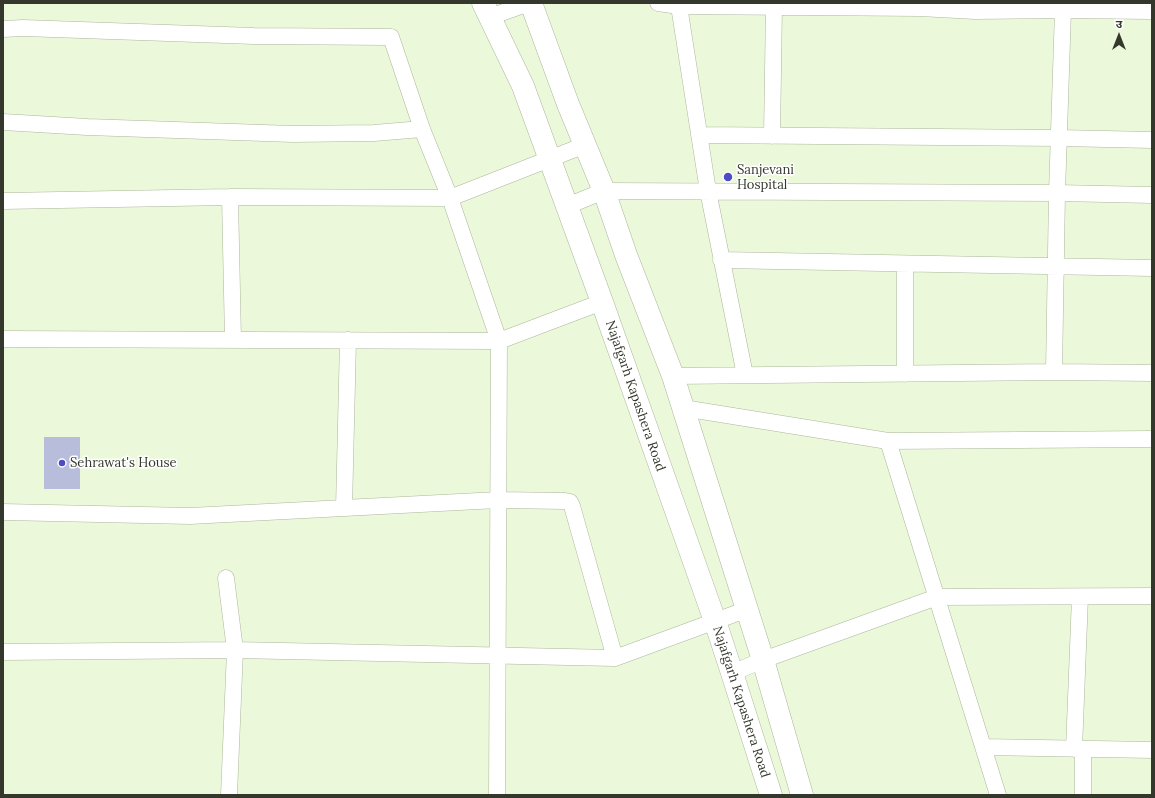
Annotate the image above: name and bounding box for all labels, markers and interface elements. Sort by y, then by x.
north arrow [1099,16,1139,56]
text: उ [1116,17,1122,31]
place label: Sanjevani Hospital [737,162,794,193]
marker: Sanjevani Hospital [722,171,734,183]
street label: Najafgarh Kapashera Road [602,319,668,473]
place label: Sehrawat's House [70,455,177,471]
marker: Sehrawat's House [57,458,67,468]
street label: Najafgarh Kapashera Road [709,624,773,780]

